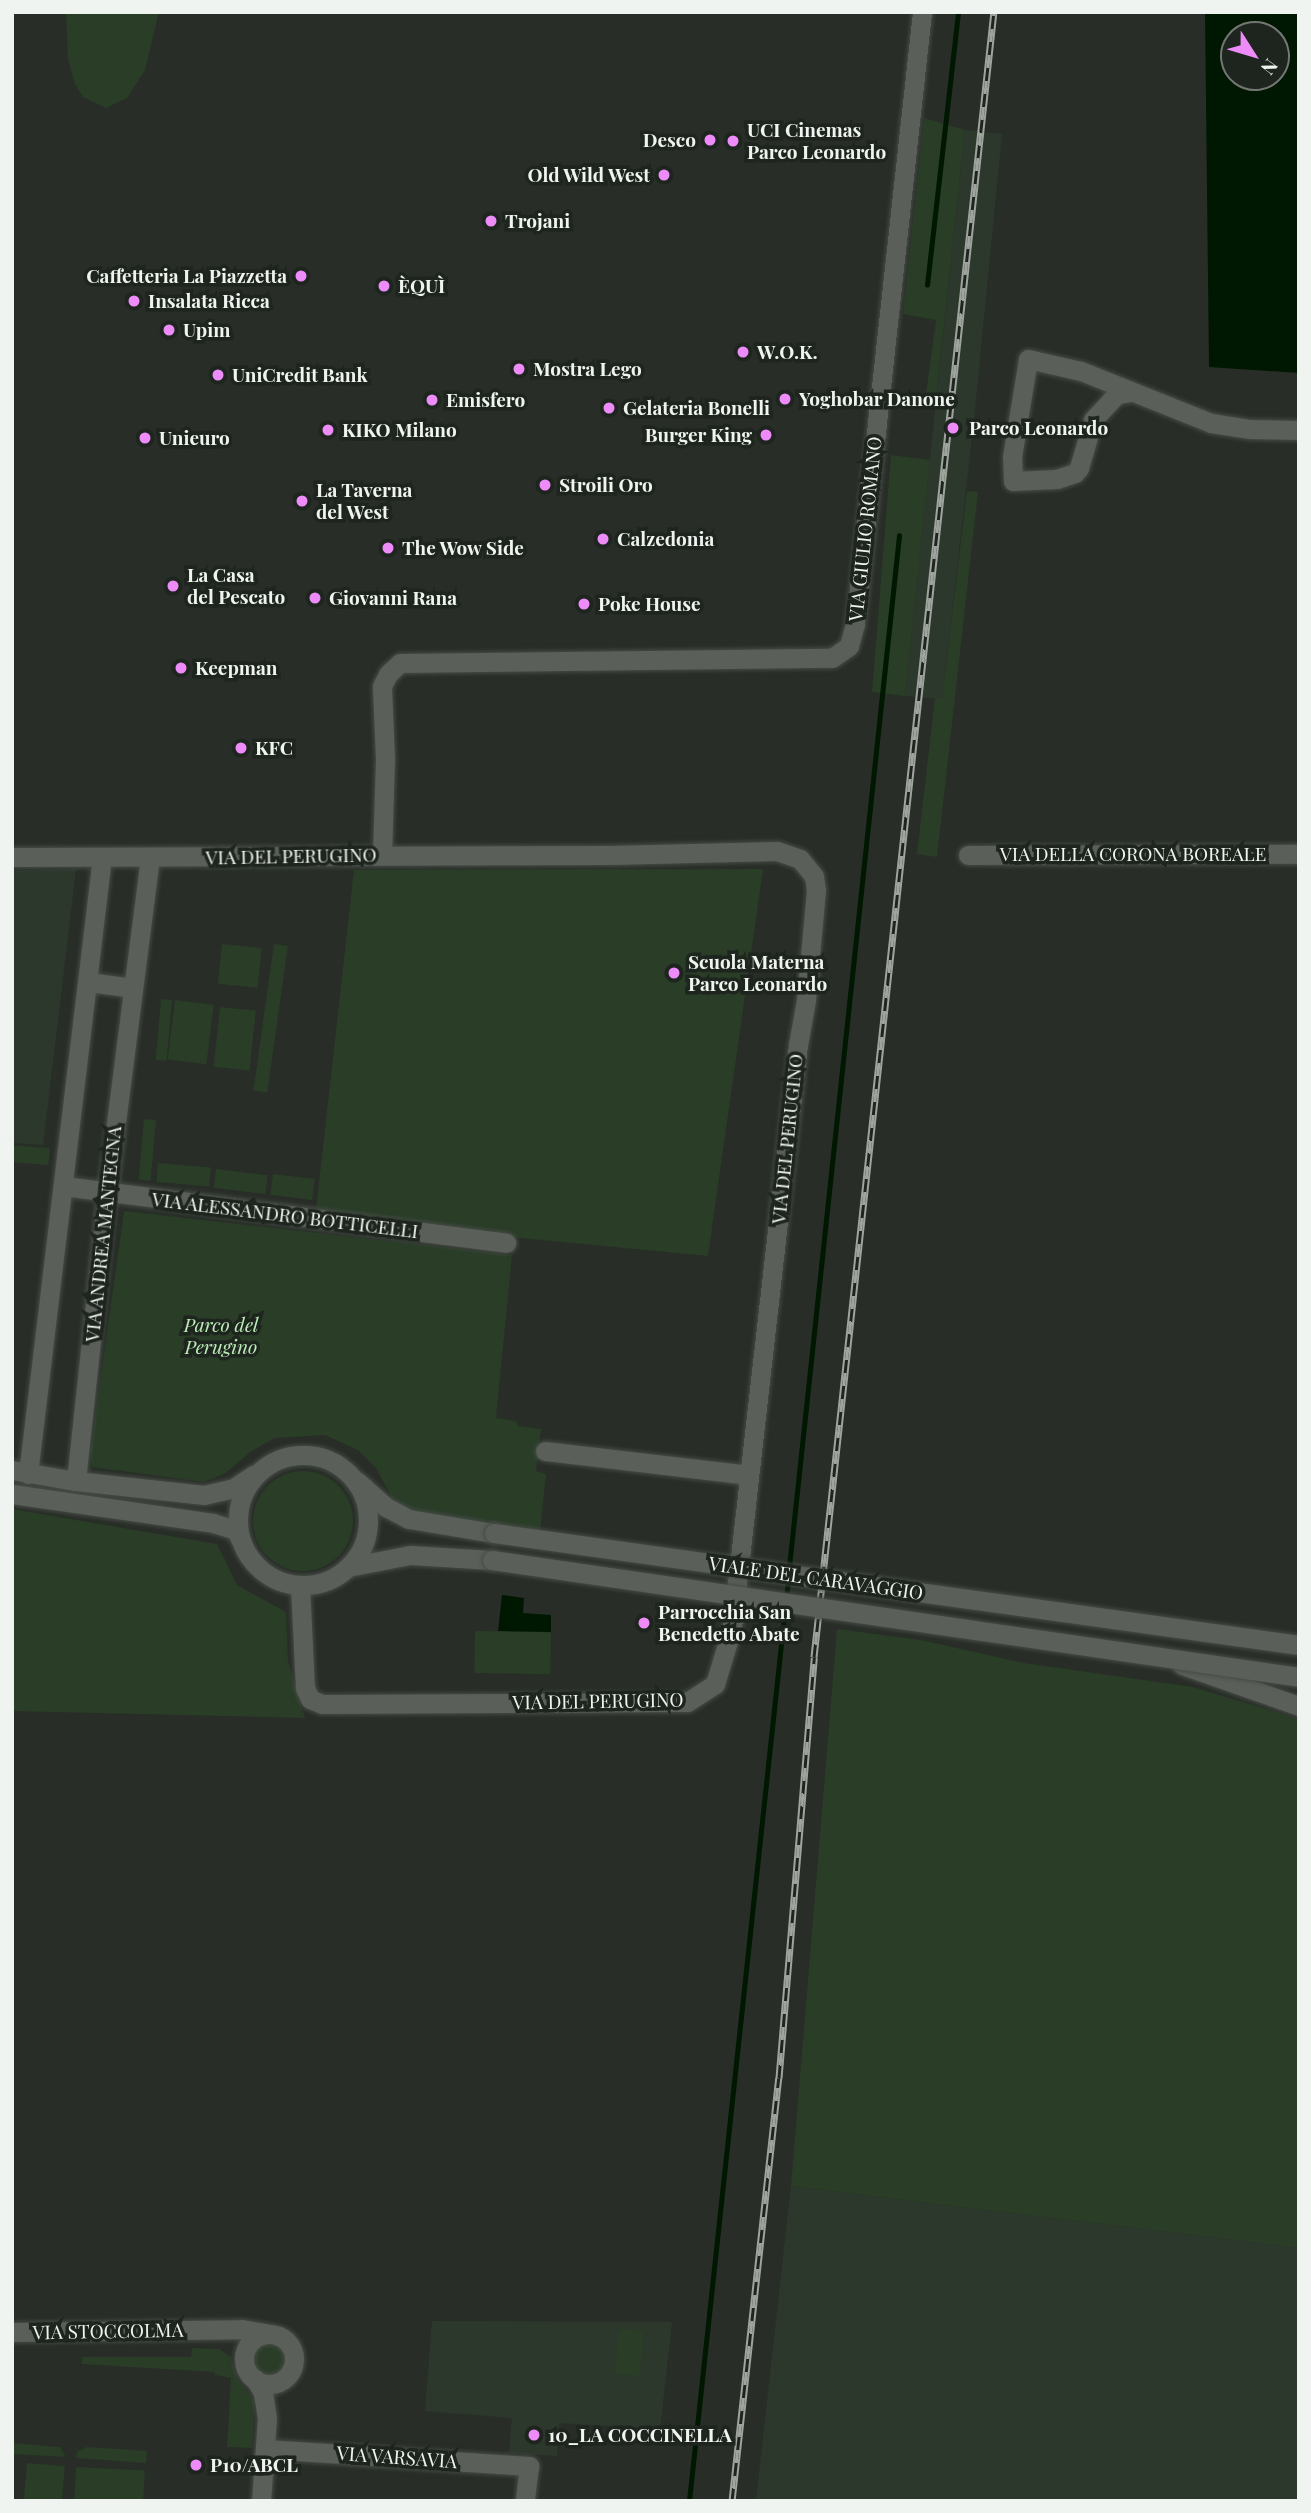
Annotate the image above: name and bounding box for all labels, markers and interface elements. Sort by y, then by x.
north arrow [1220,21,1290,91]
text: N [1256,54,1285,81]
place label: UCI Cinemas Parco Leonardo [747,119,886,163]
place label: Desco [643,129,696,151]
marker: Desco [702,132,718,148]
marker: UCI Cinemas Parco Leonardo [725,133,741,149]
place label: Old Wild West [526,164,650,186]
marker: Old Wild West [656,167,672,183]
place label: Trojani [505,210,570,232]
marker: Trojani [483,213,499,229]
place label: Caffetteria La Piazzetta [86,265,287,287]
marker: Caffetteria La Piazzetta [293,268,309,284]
place label: ÈQUÌ [398,275,445,297]
marker: ÈQUÌ [376,278,392,294]
place label: Insalata Ricca [148,290,270,312]
marker: Insalata Ricca [126,293,142,309]
place label: Upim [183,319,230,341]
marker: Upim [161,322,177,338]
place label: W.O.K. [757,341,818,363]
marker: W.O.K. [735,344,751,360]
place label: Mostra Lego [533,358,642,380]
marker: Mostra Lego [511,361,527,377]
place label: UniCredit Bank [232,364,368,386]
marker: UniCredit Bank [210,367,226,383]
place label: Yoghobar Danone [799,388,955,410]
place label: Emisfero [446,389,525,411]
marker: Yoghobar Danone [777,391,793,407]
marker: Emisfero [424,392,440,408]
place label: Gelateria Bonelli [623,397,770,419]
marker: Gelateria Bonelli [601,400,617,416]
place label: Parco Leonardo [969,417,1108,439]
marker: Parco Leonardo [943,418,963,438]
place label: KIKO Milano [342,419,457,441]
marker: KIKO Milano [320,422,336,438]
place label: Burger King [644,424,752,446]
place label: Unieuro [159,427,230,449]
marker: Burger King [758,427,774,443]
marker: Unieuro [137,430,153,446]
street label: VIA GIULIO ROMANO [844,435,886,623]
place label: Stroili Oro [559,474,653,496]
marker: Stroili Oro [537,477,553,493]
place label: La Taverna del West [316,479,413,523]
marker: La Taverna del West [294,493,310,509]
place label: Calzedonia [617,528,714,550]
marker: Calzedonia [595,531,611,547]
place label: The Wow Side [402,537,525,559]
marker: The Wow Side [380,540,396,556]
place label: La Casa del Pescato [187,564,285,608]
marker: La Casa del Pescato [165,578,181,594]
place label: Giovanni Rana [329,587,457,609]
marker: Giovanni Rana [307,590,323,606]
place label: Poke House [598,593,701,615]
marker: Poke House [576,596,592,612]
place label: Keepman [195,657,278,679]
marker: Keepman [173,660,189,676]
place label: KFC [255,737,293,759]
marker: KFC [233,740,249,756]
street label: VIA DEL PERUGINO [205,843,377,869]
street label: VIA DELLA CORONA BOREALE [1000,843,1266,865]
place label: Scuola Materna Parco Leonardo [688,951,827,995]
marker: Scuola Materna Parco Leonardo [666,965,682,981]
street label: VIA DEL PERUGINO [767,1053,807,1225]
street label: VIA ANDREA MANTEGNA [80,1124,126,1344]
street label: VIA ALESSANDRO BOTTICELLI [150,1187,420,1243]
park label: Parco del Perugino [184,1314,258,1358]
street label: VIALE DEL CARAVAGGIO [707,1552,925,1604]
place label: Parrocchia San Benedetto Abate [658,1601,800,1645]
marker: Parrocchia San Benedetto Abate [636,1615,652,1631]
street label: VIA DEL PERUGINO [512,1688,684,1714]
street label: VIA STOCCOLMA [32,2318,184,2344]
place label: 10_LA COCCINELLA [548,2424,732,2446]
marker: 10_LA COCCINELLA [526,2427,542,2443]
street label: VIA VARSAVIA [336,2441,458,2473]
place label: P10/ABCL [210,2454,298,2476]
marker: P10/ABCL [188,2457,204,2473]

